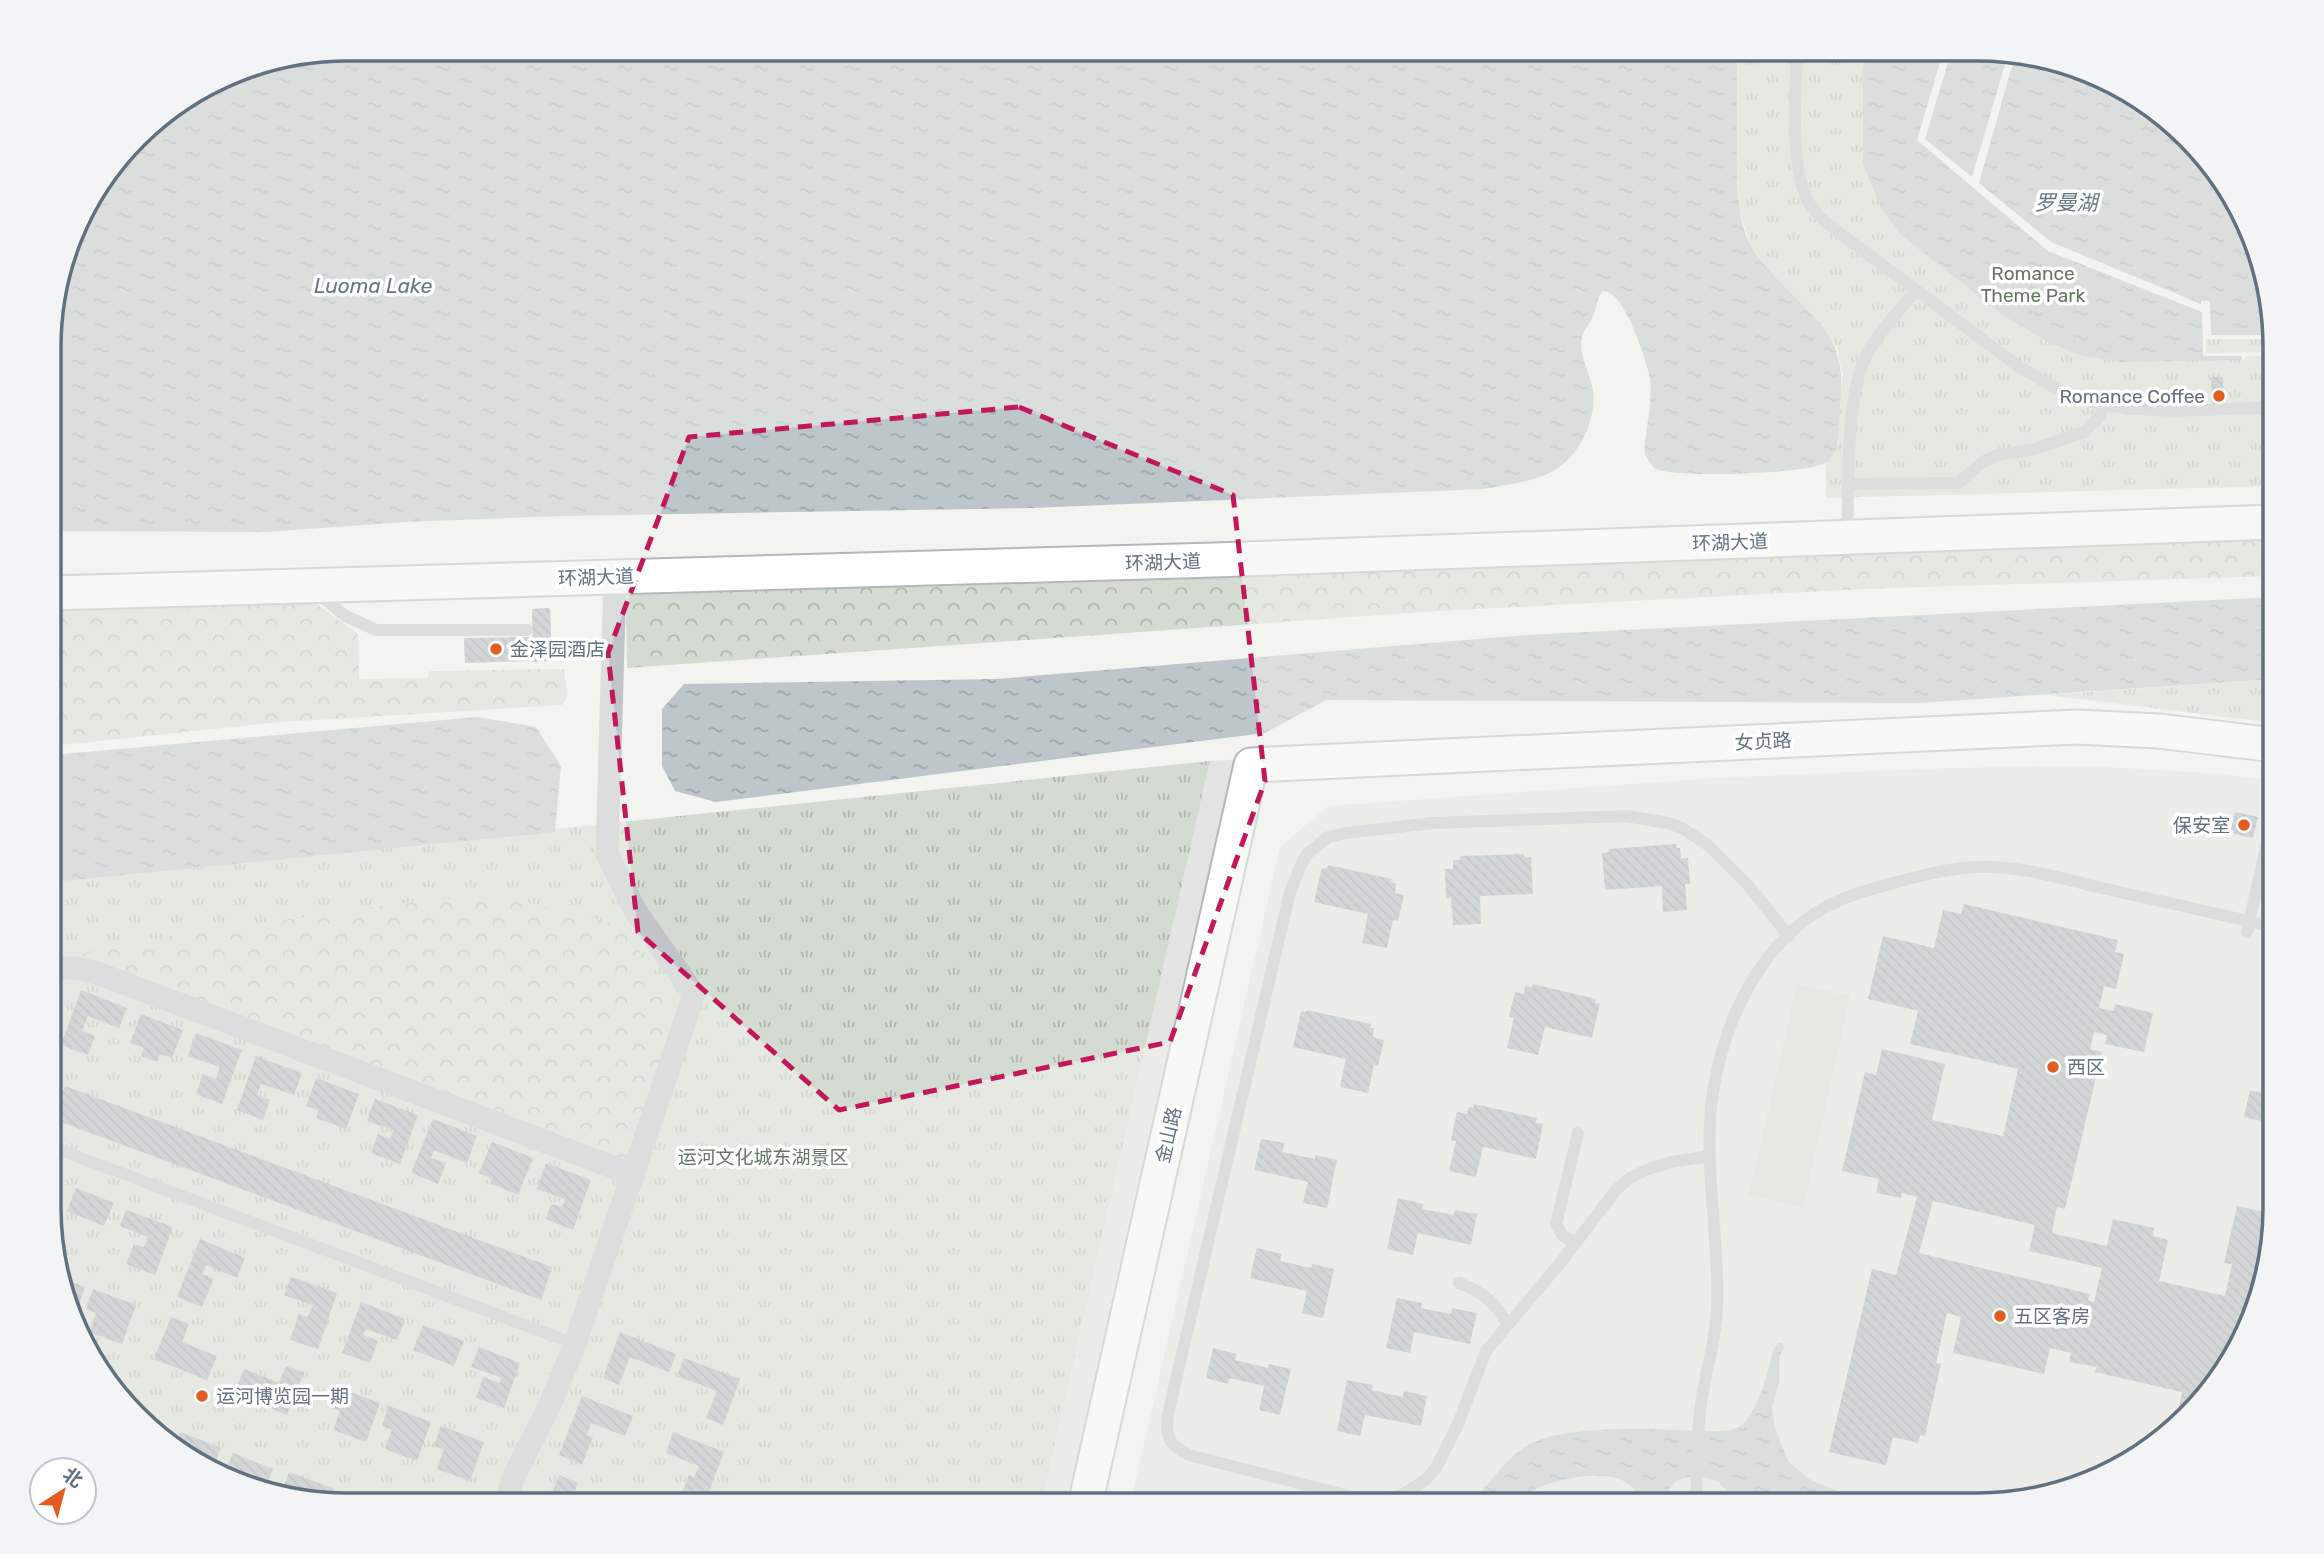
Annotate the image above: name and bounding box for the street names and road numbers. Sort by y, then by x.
street label: 环湖大道 [1692,530,1768,555]
street label: 环湖大道 [1125,550,1201,575]
street label: 环湖大道 [558,565,634,590]
street label: 女贞路 [1734,729,1792,754]
street label: 金山路 [1151,1105,1186,1165]

